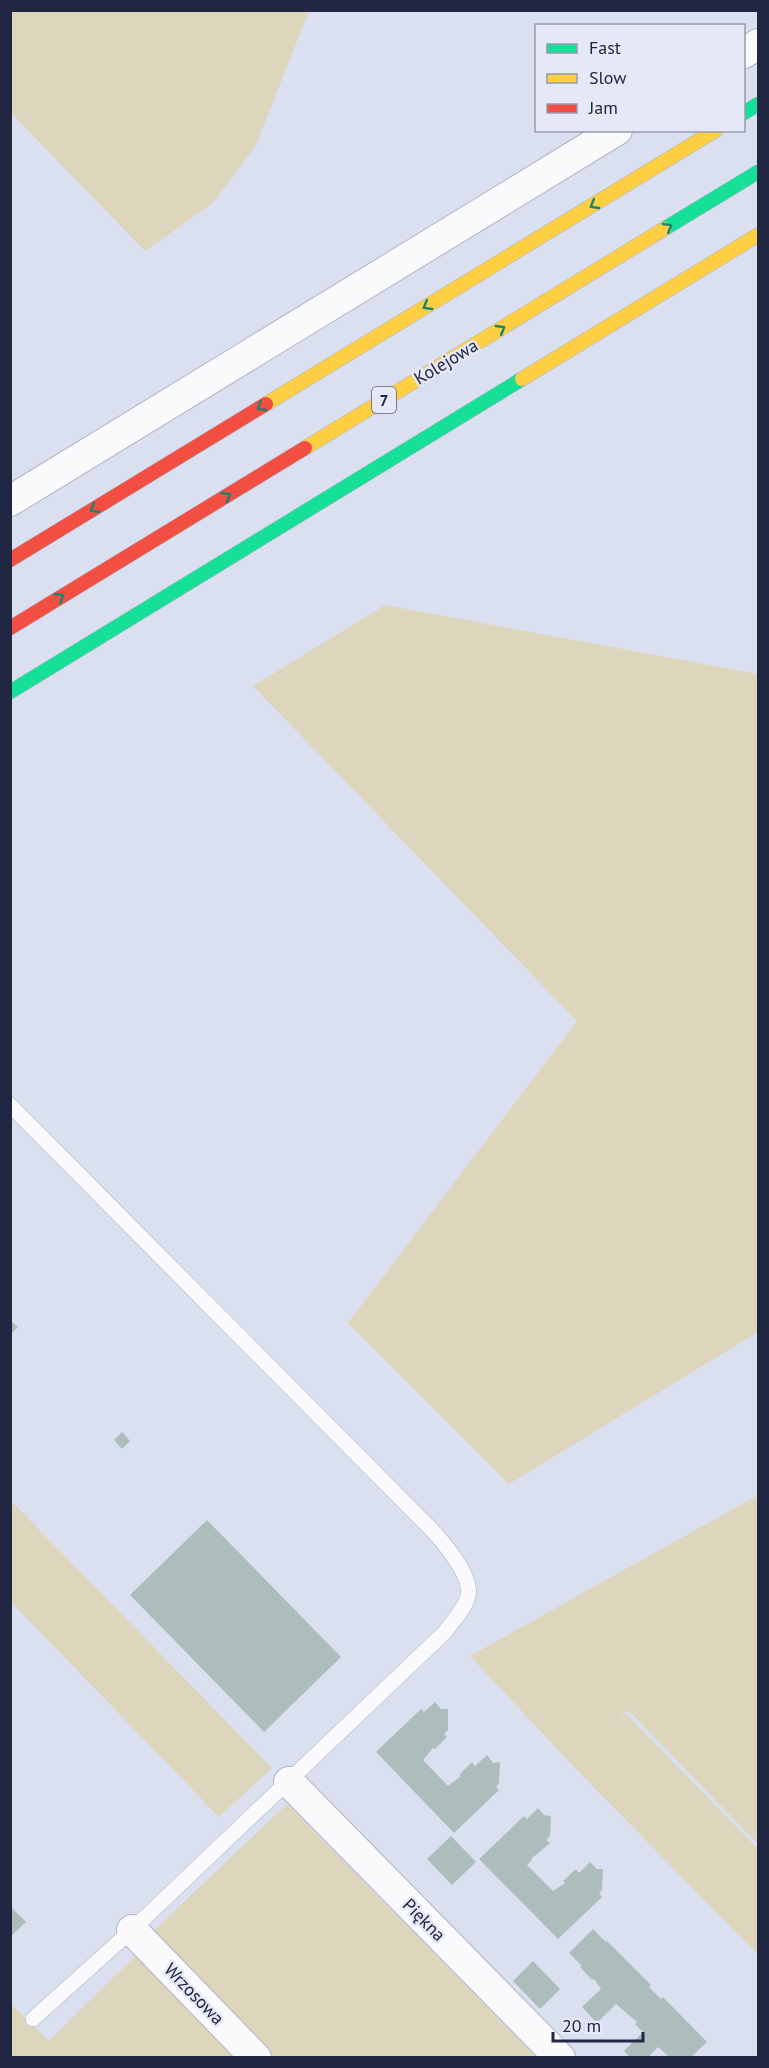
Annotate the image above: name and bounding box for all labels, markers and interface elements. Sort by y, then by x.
legend [535,24,745,132]
text: Fast [589,36,621,59]
text: Slow [589,66,627,89]
text: Jam [588,96,618,119]
one-way arrow [590,197,600,209]
one-way arrow [662,223,672,235]
one-way arrow [423,299,433,310]
one-way arrow [495,324,505,336]
street label: Kolejowa [410,334,482,390]
road number: 7 [372,387,396,413]
one-way arrow [257,400,267,412]
one-way arrow [221,491,231,503]
one-way arrow [90,501,100,513]
one-way arrow [54,593,64,605]
street label: Piękna [398,1893,451,1946]
street label: Wrzosowa [159,1958,229,2029]
scale bar [553,2005,643,2043]
text: 20 m [562,2014,601,2037]

